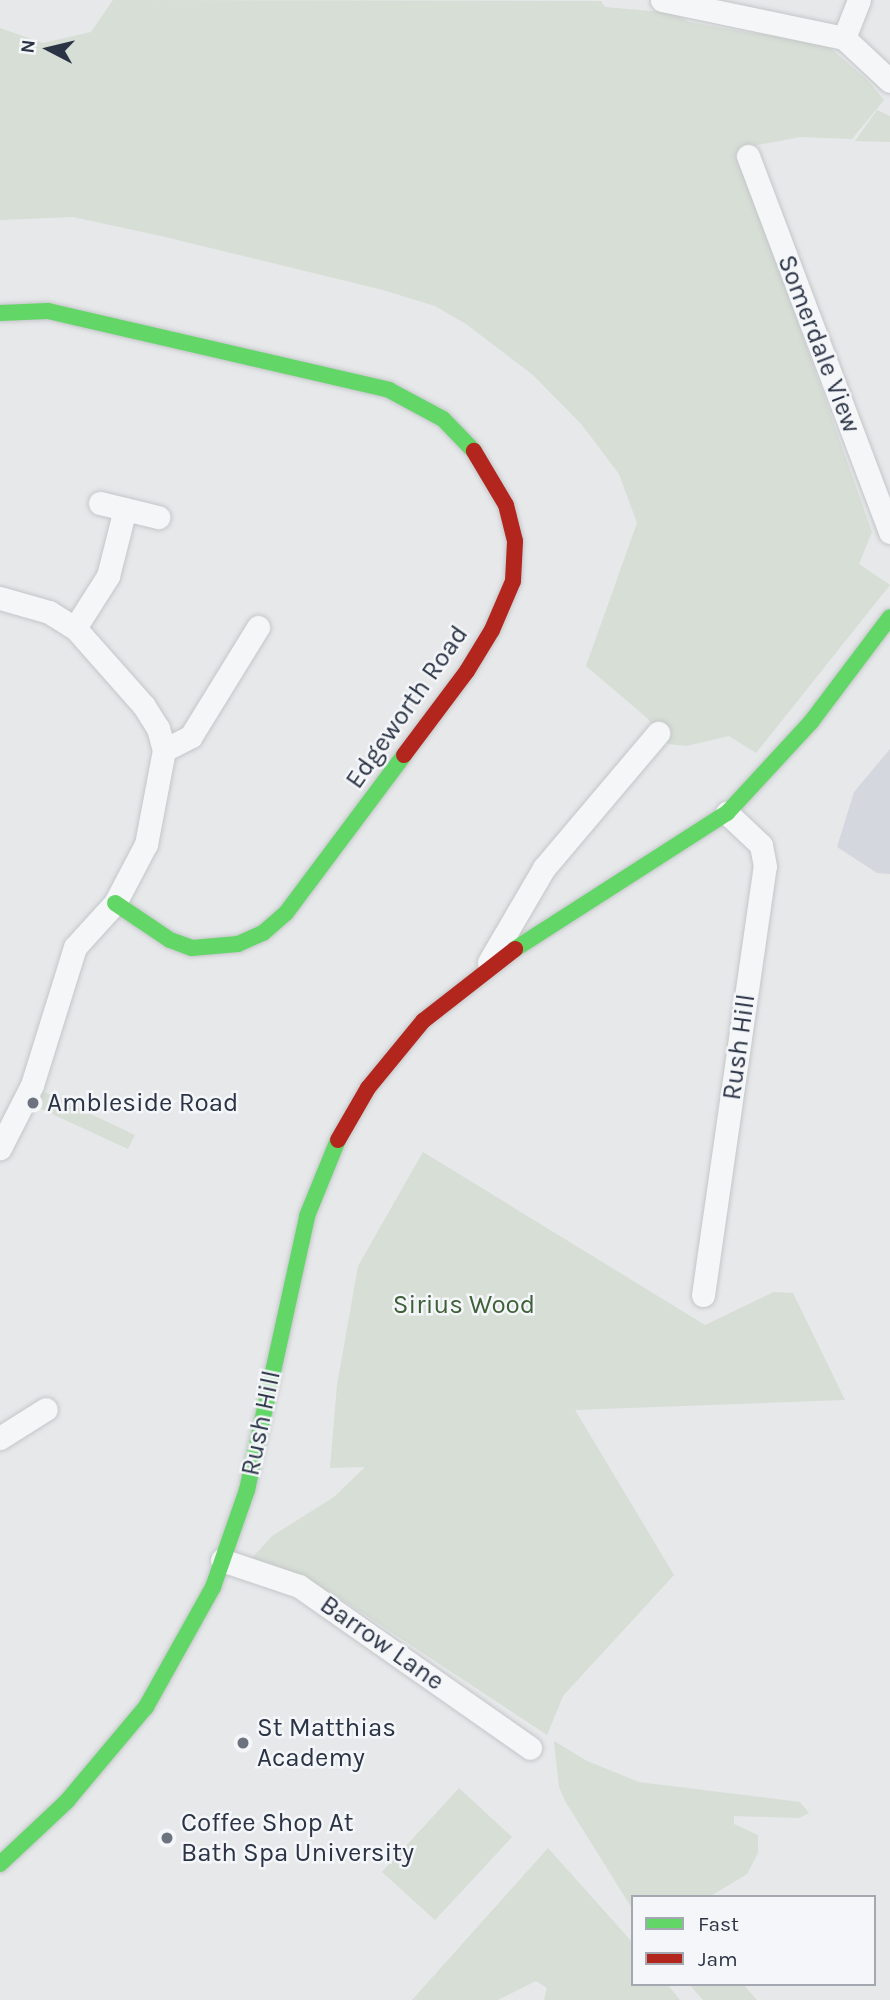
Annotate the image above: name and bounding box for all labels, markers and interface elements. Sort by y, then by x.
north arrow [14,14,84,84]
text: N [16,38,40,55]
street label: Somerdale View [771,251,867,437]
street label: Edgeworth Road [339,619,475,795]
street label: Rush Hill [716,992,762,1102]
place label: Ambleside Road [47,1087,238,1119]
marker: Ambleside Road [25,1095,41,1111]
park label: Sirius Wood [393,1289,535,1321]
street label: Rush Hill [235,1367,287,1479]
street label: Barrow Lane [314,1589,450,1697]
place label: St Matthias Academy [257,1712,396,1774]
marker: St Matthias Academy [235,1735,251,1751]
place label: Coffee Shop At Bath Spa University [181,1807,414,1868]
marker: Coffee Shop At Bath Spa University [159,1830,175,1846]
legend [631,1895,876,1986]
text: Fast [698,1912,739,1936]
text: Jam [698,1947,738,1971]

